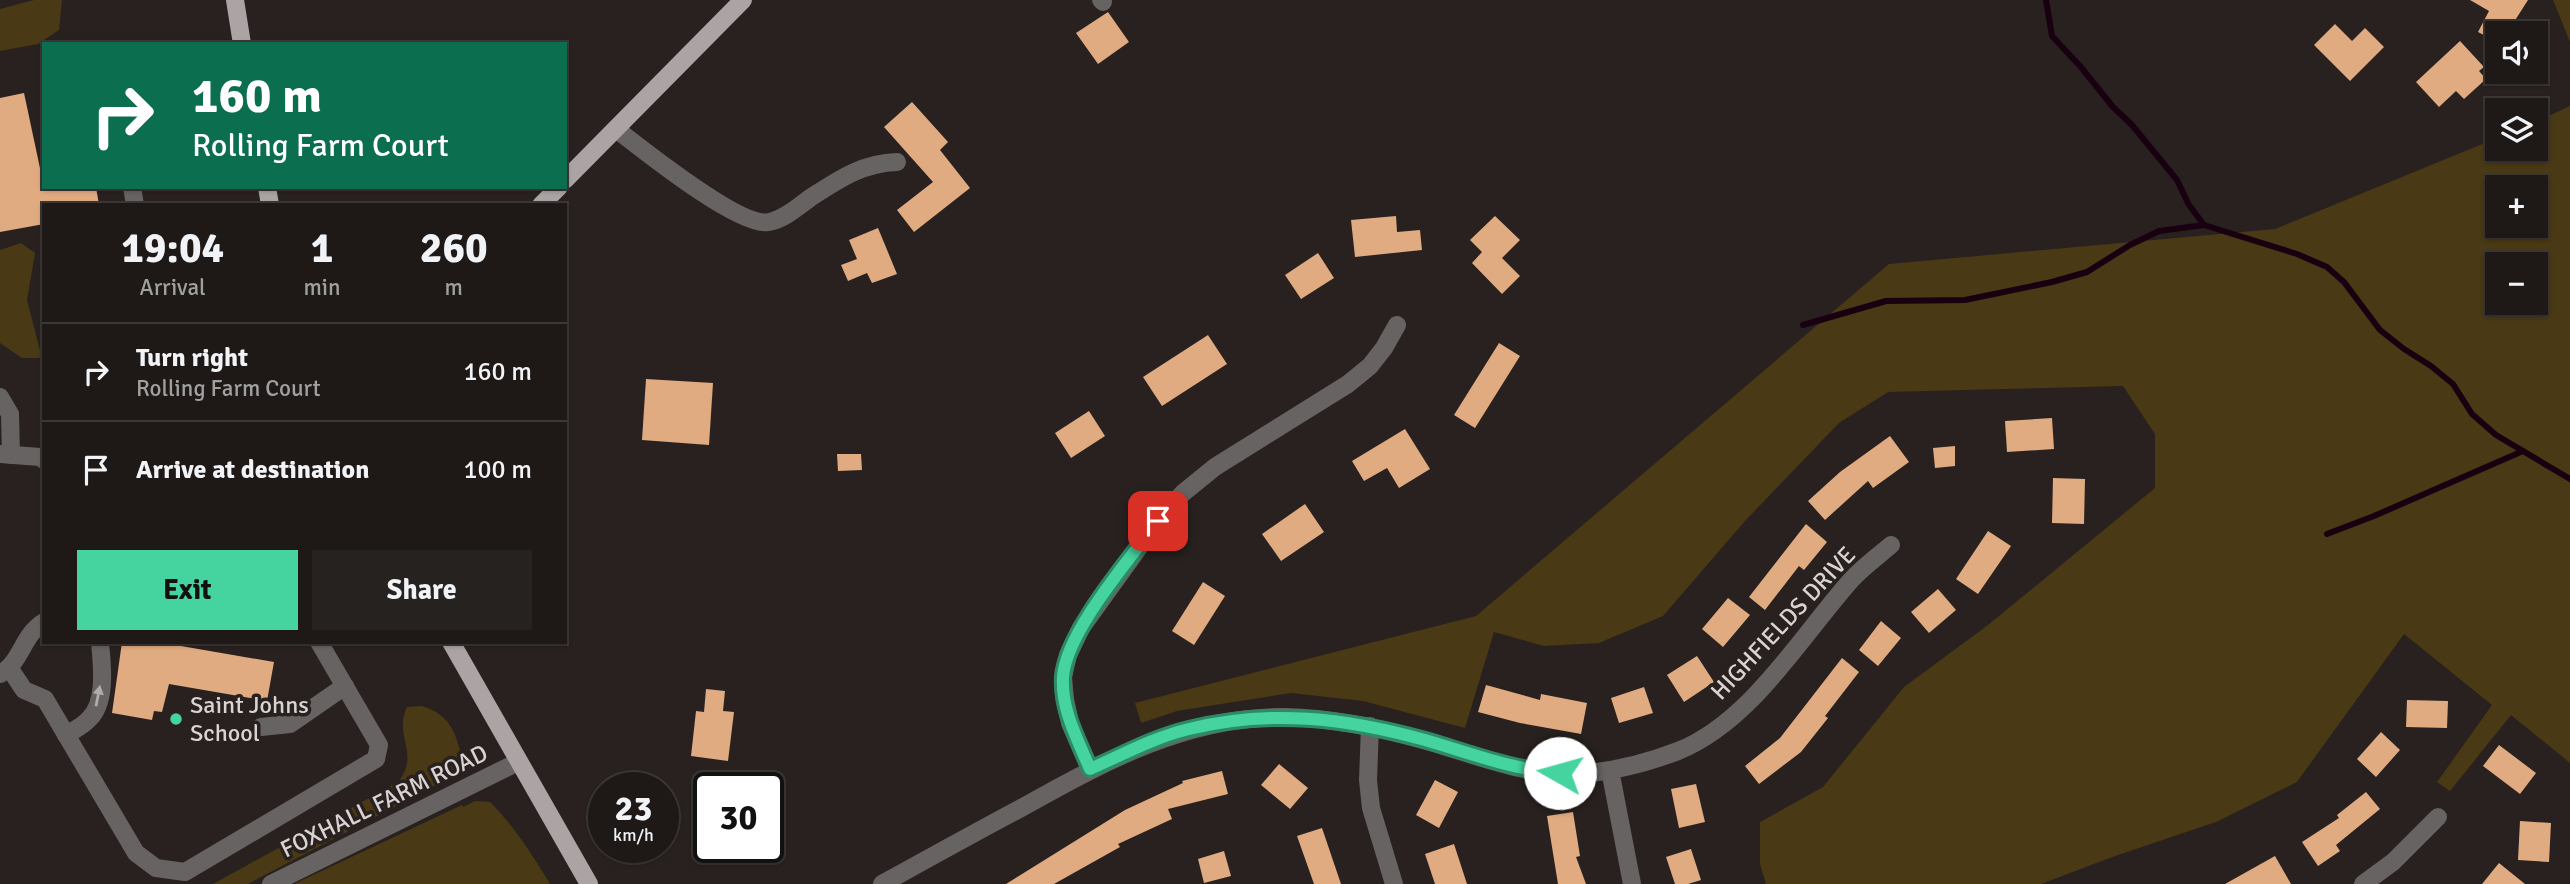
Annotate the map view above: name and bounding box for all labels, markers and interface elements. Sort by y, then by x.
map controls [2485,21,2548,315]
button: sound [2485,21,2548,84]
text: 160 m [192,66,322,126]
icon: right [77,70,168,161]
button: layers [2485,98,2548,161]
text: Rolling Farm Court [192,126,449,165]
button: + [2485,175,2548,238]
text: 19:04 [121,223,224,274]
text: 1 [311,223,333,274]
text: 260 [420,223,488,274]
button: − [2485,252,2548,315]
text: Arrival [140,273,206,302]
text: min [303,273,341,302]
text: m [445,273,463,302]
text: Turn right [136,342,248,374]
icon: right [77,353,115,391]
text: 160 m [463,356,532,388]
text: Rolling Farm Court [136,374,321,403]
icon: arrive [77,451,115,489]
text: Arrive at destination [136,454,369,486]
text: 100 m [463,454,532,486]
pin [1128,491,1188,551]
icon: arrive [1139,502,1177,540]
street label: HIGHFIELDS DRIVE [1704,540,1862,706]
button: Exit [77,550,298,630]
button: Share [312,550,532,630]
one-way arrow [93,685,104,707]
place label: Saint Johns School [190,690,309,748]
marker: Saint Johns School [168,711,184,727]
position arrow [1523,736,1597,810]
street label: FOXHALL FARM ROAD [275,738,493,864]
speed limit sign: 30 [693,772,784,863]
text: 23 [615,787,652,830]
text: km/h [613,824,654,846]

